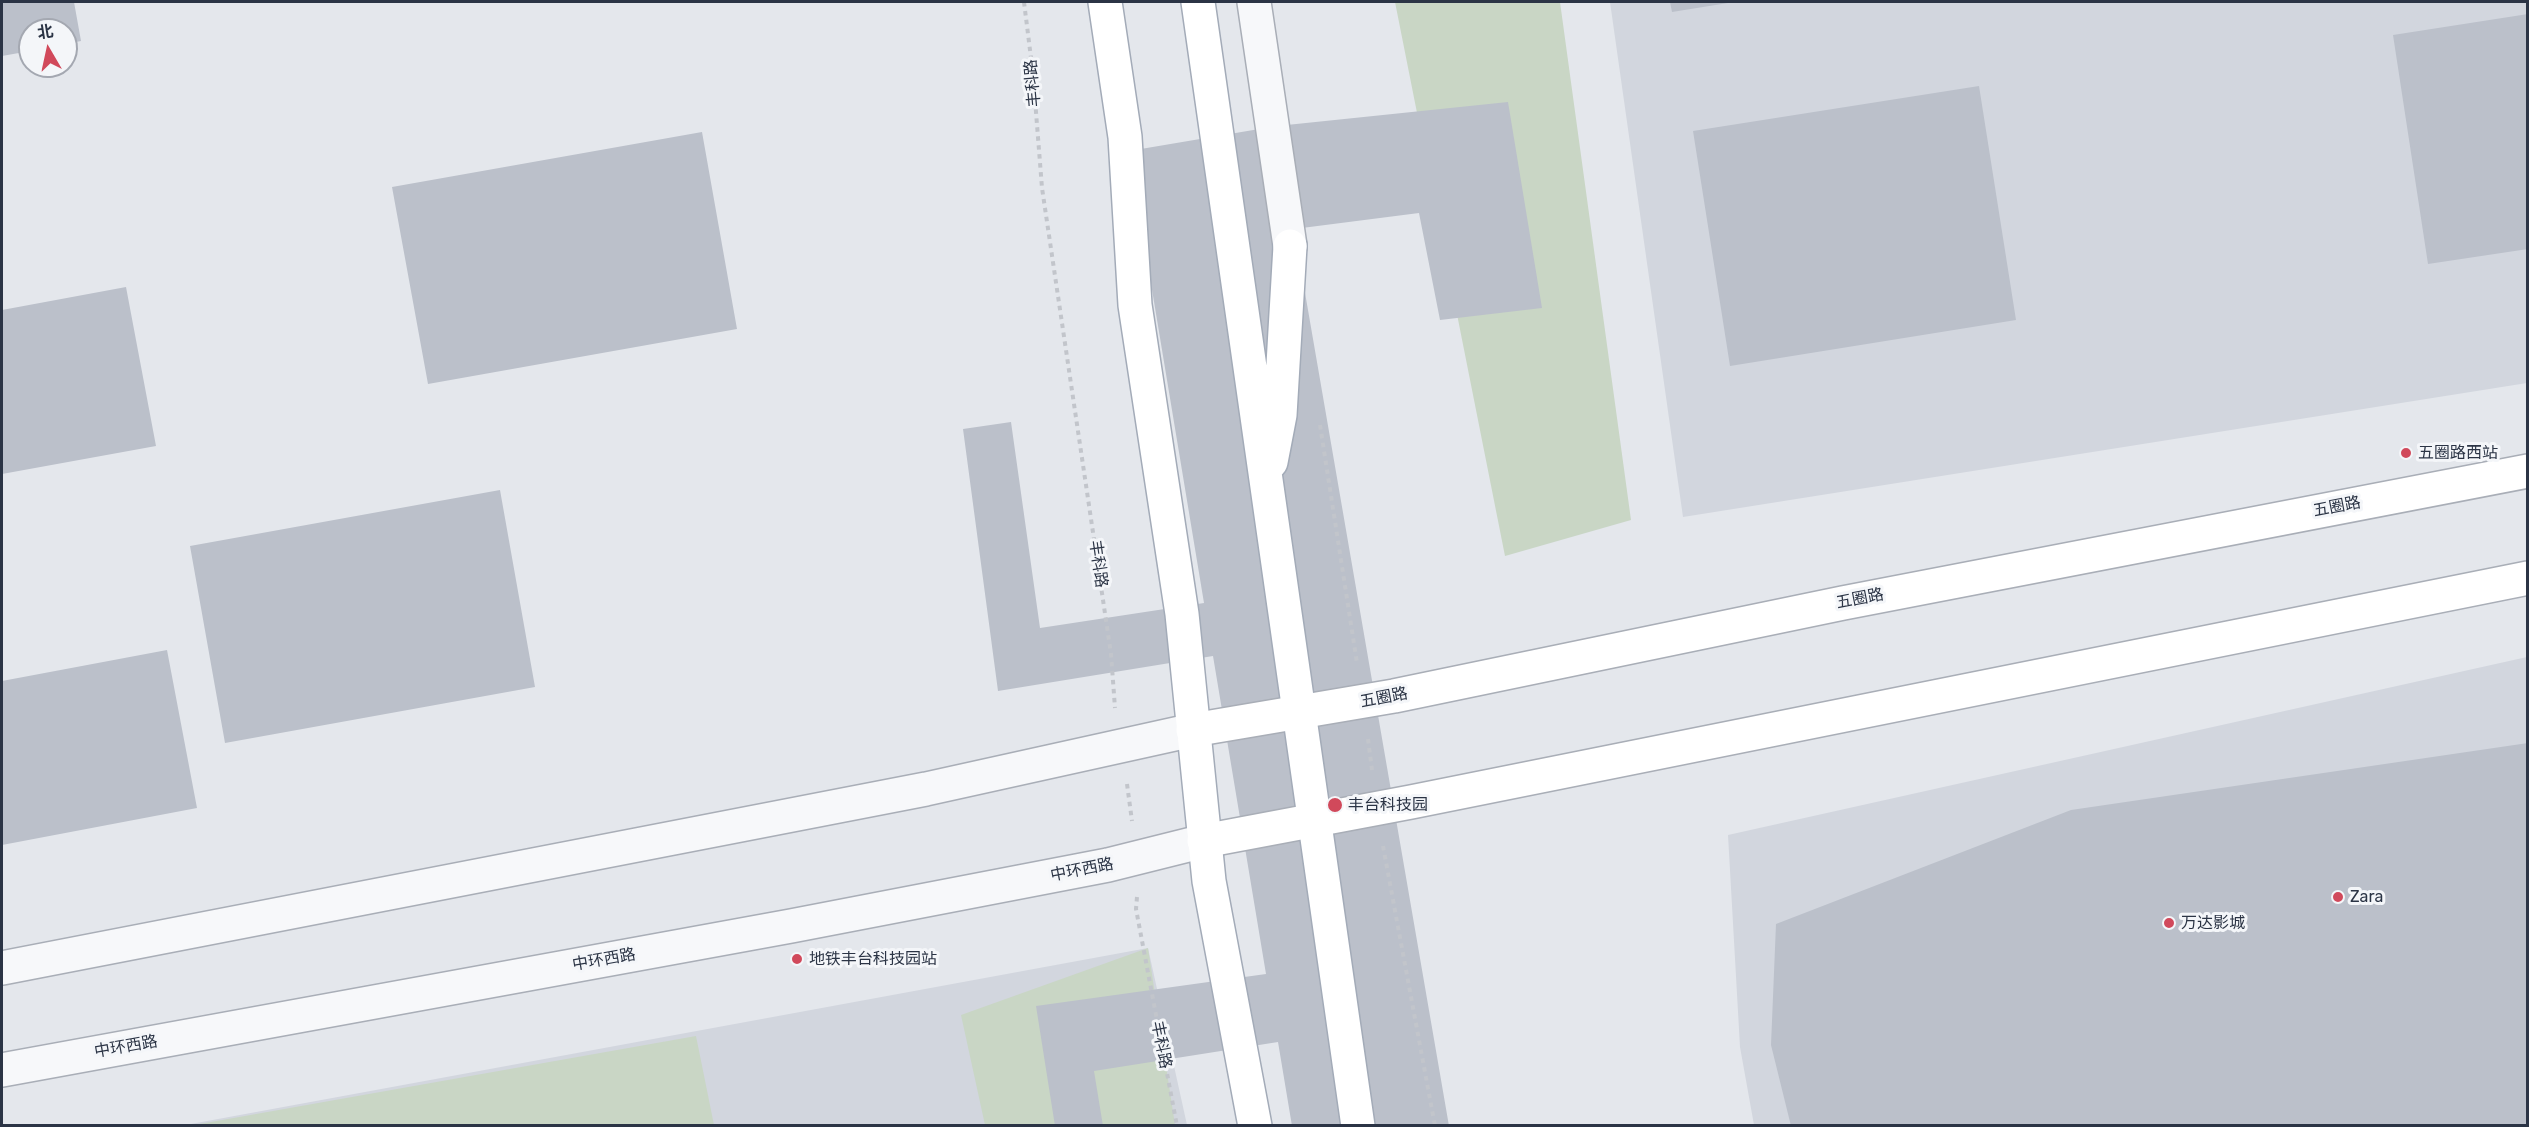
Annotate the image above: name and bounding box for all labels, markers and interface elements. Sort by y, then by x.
north arrow [18,18,78,78]
text: 北 [36,21,55,42]
street label: 丰科路 [1021,58,1045,108]
place label: 五圈路西站 [2418,443,2498,463]
marker: 五圈路西站 [2399,446,2413,460]
street label: 五圈路 [2312,493,2362,521]
street label: 丰科路 [1085,539,1111,589]
street label: 五圈路 [1835,585,1885,613]
street label: 五圈路 [1359,684,1409,712]
place label: 丰台科技园 [1348,795,1428,815]
marker: 丰台科技园 [1326,796,1344,814]
street label: 中环西路 [1049,854,1115,886]
place label: Zara [2350,887,2383,907]
marker: Zara [2331,890,2345,904]
place label: 万达影城 [2181,913,2245,933]
marker: 万达影城 [2162,916,2176,930]
street label: 中环西路 [571,945,637,975]
place label: 地铁丰台科技园站 [809,949,937,969]
marker: 地铁丰台科技园站 [790,952,804,966]
street label: 丰科路 [1147,1020,1175,1070]
street label: 中环西路 [93,1032,159,1062]

